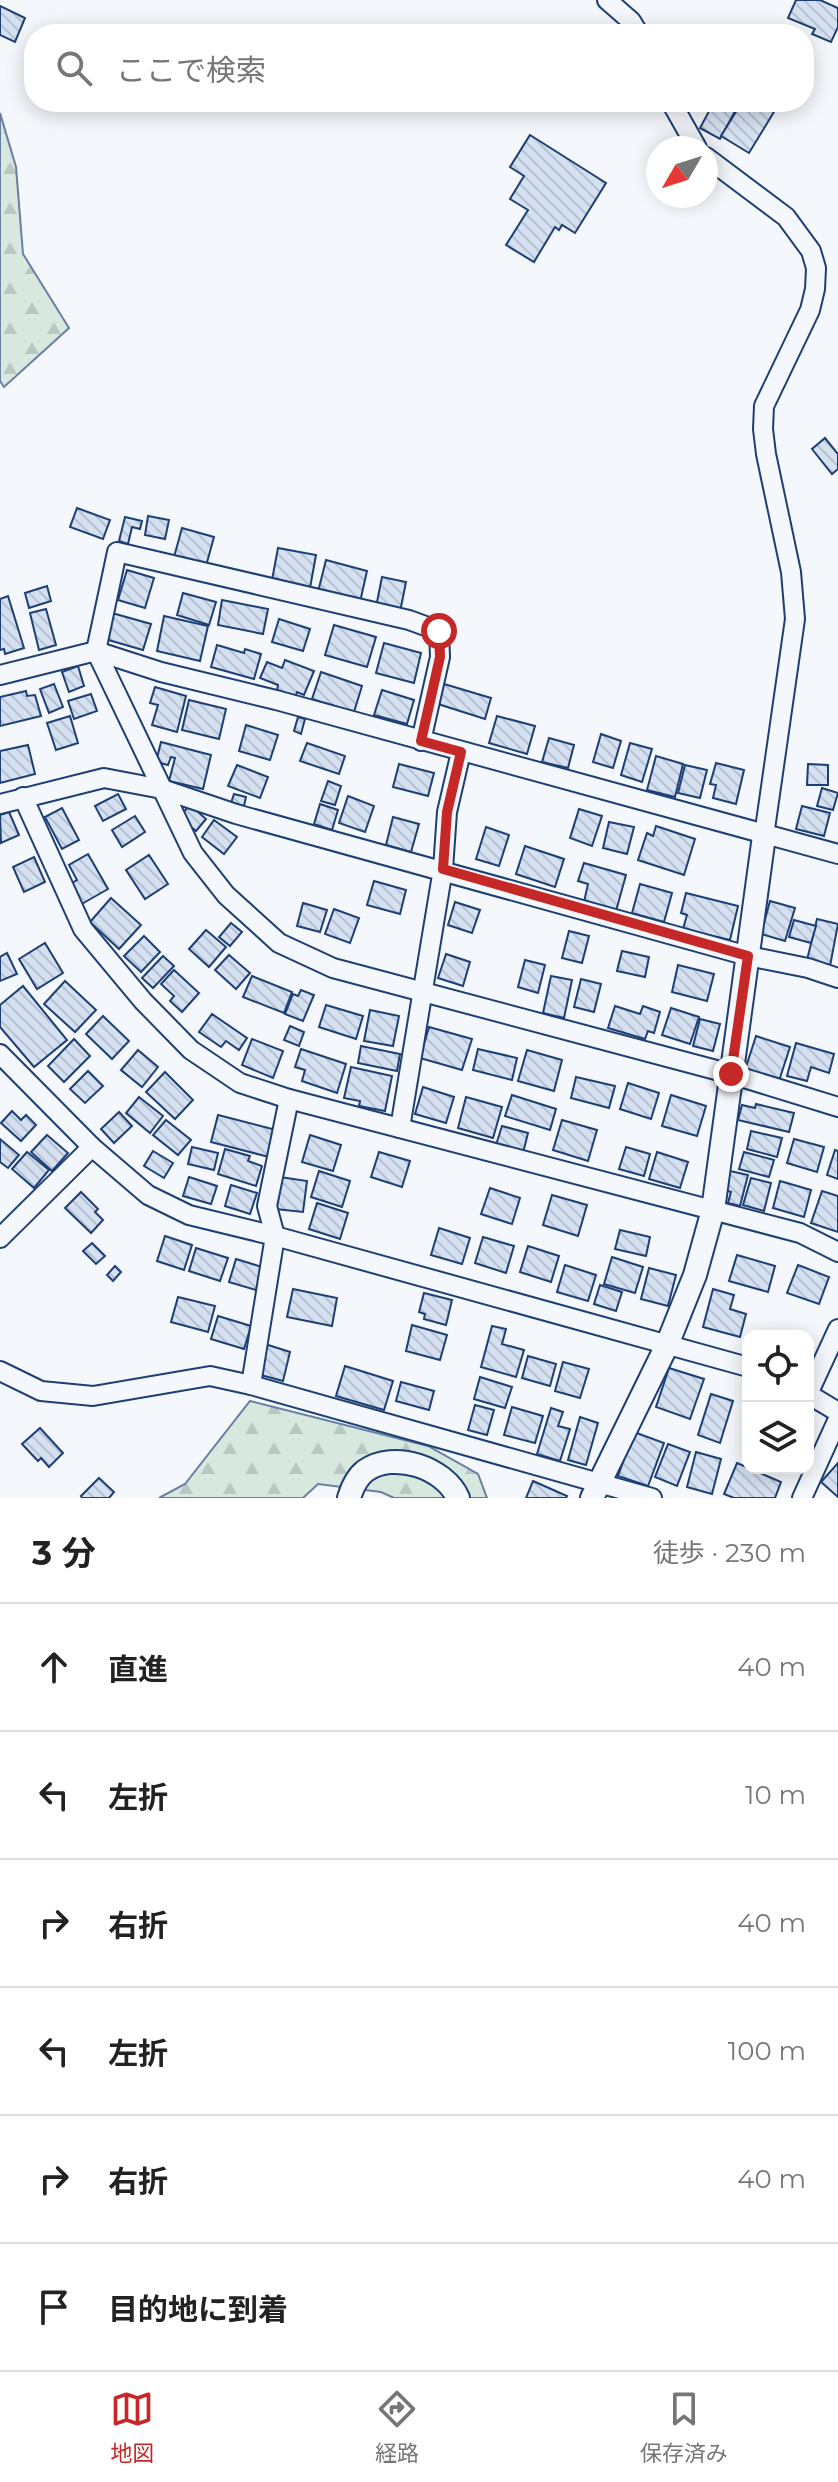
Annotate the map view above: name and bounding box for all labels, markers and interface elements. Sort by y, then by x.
search box [24,24,814,112]
icon: search [52,46,96,90]
text: ここで検索 [116,52,266,89]
north arrow [646,136,718,208]
route start [421,613,457,649]
route end [713,1056,749,1092]
map controls [742,1330,814,1474]
button: locate [742,1330,814,1402]
button: layers [742,1402,814,1474]
text: 3 分 [32,1532,96,1574]
text: 徒歩 · 230 m [653,1537,806,1569]
icon: ahead [32,1645,76,1689]
text: 直進 [108,1651,168,1688]
text: 40 m [737,1651,806,1683]
icon: left [32,1773,76,1817]
text: 左折 [108,1779,168,1816]
text: 10 m [745,1779,806,1811]
icon: right [32,1901,76,1945]
text: 右折 [108,1907,168,1944]
text: 40 m [737,1907,806,1939]
icon: left [32,2029,76,2073]
text: 左折 [108,2035,168,2072]
text: 100 m [728,2035,806,2067]
icon: right [32,2157,76,2201]
text: 右折 [108,2163,168,2200]
text: 40 m [737,2163,806,2195]
icon: arrive [32,2285,76,2329]
text: 目的地に到着 [108,2291,288,2328]
tab: 地図 [110,2387,154,2467]
tab: 経路 [375,2387,419,2467]
tab: 保存済み [640,2387,728,2467]

